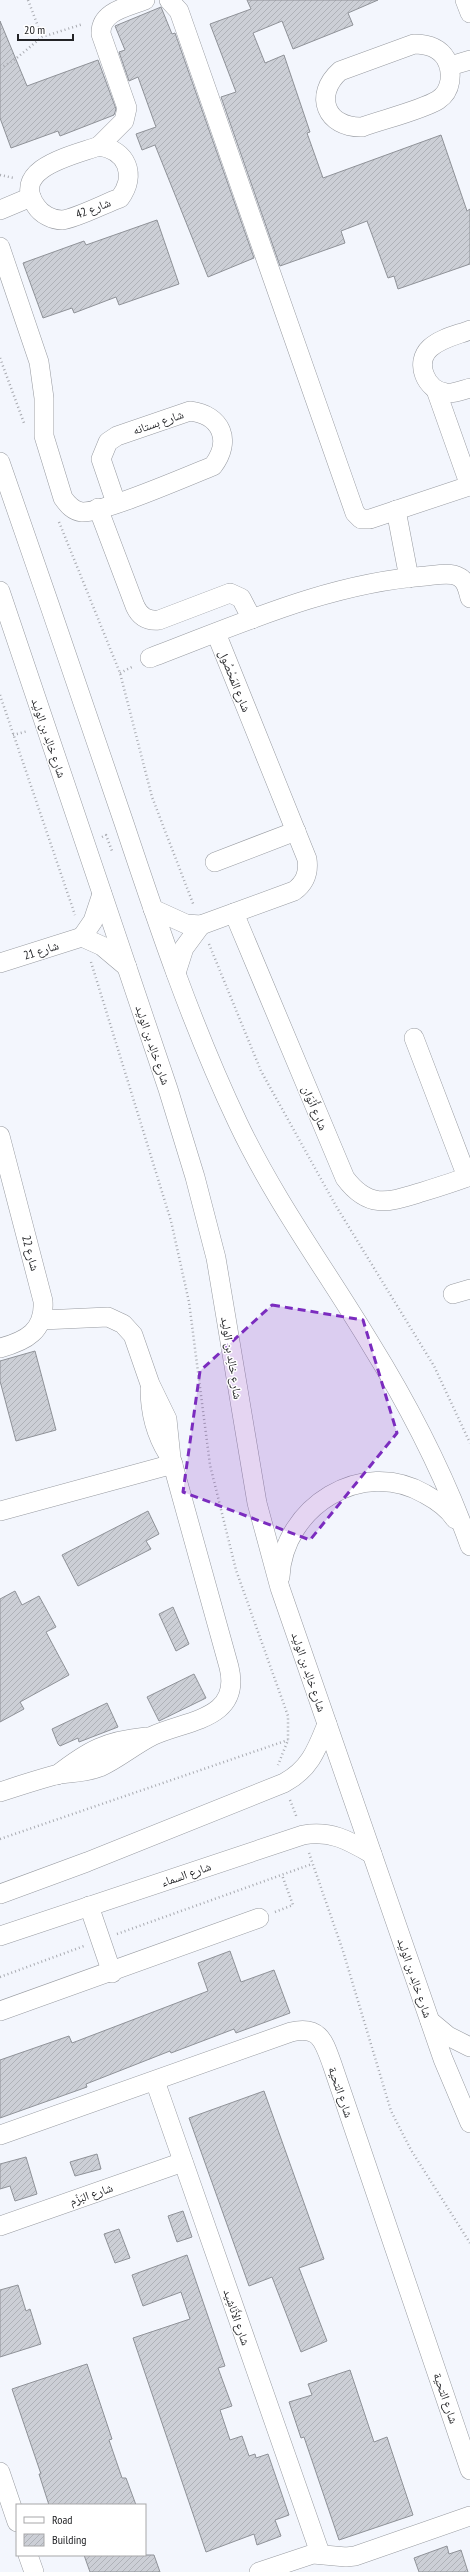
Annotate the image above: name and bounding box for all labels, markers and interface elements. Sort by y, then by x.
scale bar [18,16,73,42]
text: 20 m [24,22,45,37]
street label: شارع 42 [73,194,113,222]
street label: شارع بستانه [131,406,186,439]
street label: شارع المَحْصُول [215,648,254,715]
street label: شارع خالِد بن الوليد [27,696,70,780]
street label: شارع 21 [21,937,61,964]
street label: شارع خالِد بن الوليد [131,1003,174,1087]
street label: شارع أَنْوَان [298,1083,332,1133]
street label: شارع 22 [18,1234,43,1273]
street label: شارع خالِد بن الوليد [217,1316,246,1401]
street label: شارع خالِد بن الوليد [287,1630,330,1714]
street label: شارع السماء [159,1858,213,1890]
street label: شارع خالِد بن الوليد [393,1936,436,2020]
street label: شارع التحية [324,2065,357,2120]
street label: شارع البَزْم [67,2180,115,2209]
street label: شارع الأَنَاشِيد [219,2287,254,2348]
street label: شارع التحية [429,2371,462,2426]
legend [16,2504,146,2556]
text: Road [52,2512,72,2527]
text: Building [52,2532,87,2547]

